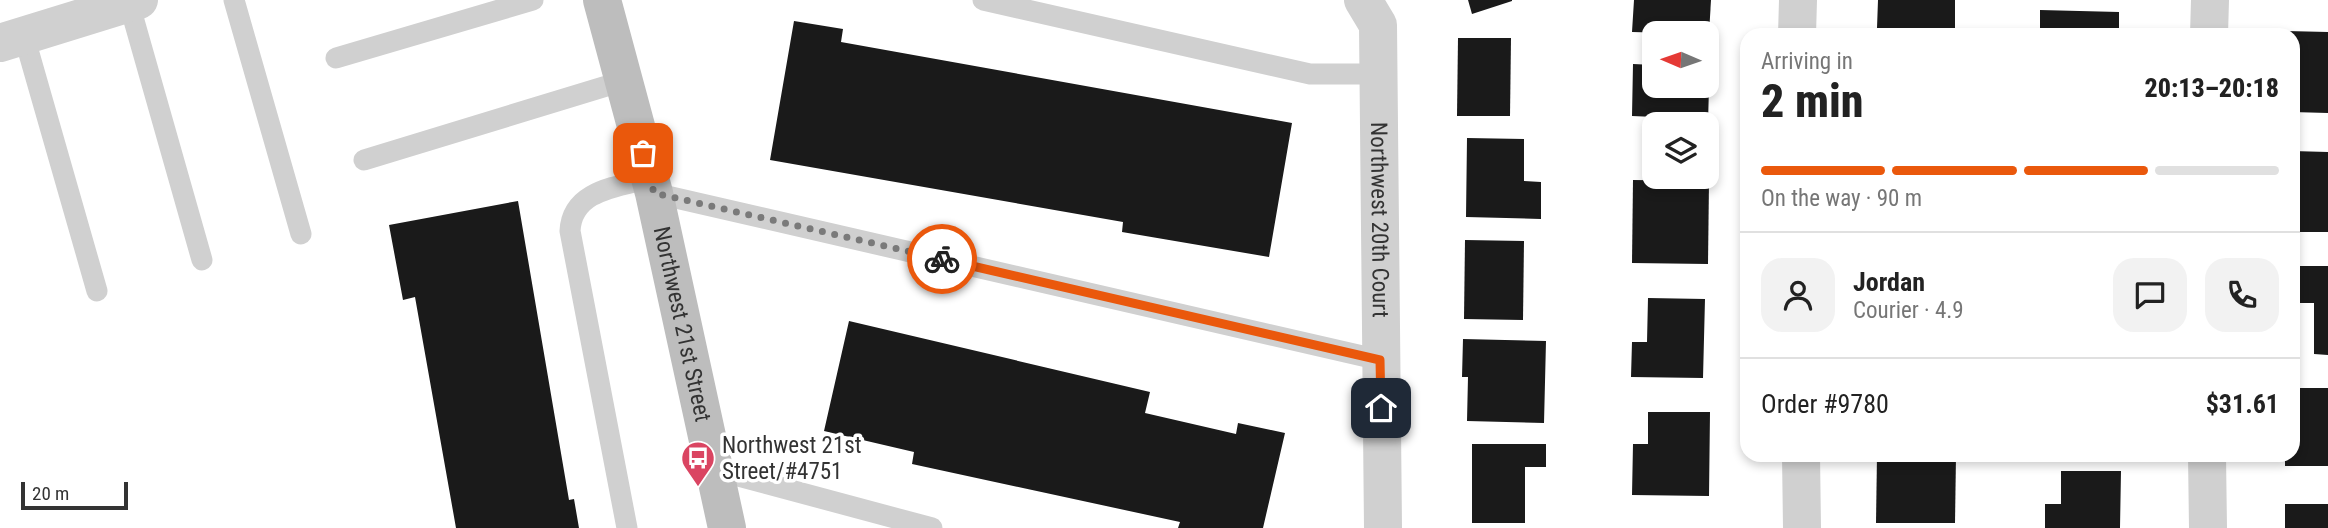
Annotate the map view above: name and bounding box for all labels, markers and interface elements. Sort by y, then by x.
north arrow [1642,21,1718,98]
map controls [1642,21,1719,189]
text: Arriving in [1761,48,1853,75]
text: 20:13–20:18 [2145,73,2279,103]
text: 2 min [1761,74,1864,128]
button: layers [1642,112,1719,189]
street label: Northwest 20th Court [1365,122,1394,318]
pin [613,123,673,183]
icon: bag [624,134,662,172]
text: On the way · 90 m [1761,185,1922,212]
street label: Northwest 21st Street [648,224,717,424]
courier [907,224,977,294]
icon: bike [923,240,961,278]
button: person [1761,258,1835,332]
button: chat [2113,258,2187,332]
button: phone [2205,258,2279,332]
text: Jordan [1853,267,1925,297]
text: Courier · 4.9 [1853,297,1964,324]
pin [1351,378,1411,438]
icon: home [1362,389,1400,427]
text: Order #9780 [1761,389,1889,419]
text: $31.61 [2206,389,2279,419]
place label: Northwest 21st Street/#4751 [722,432,862,485]
bus stop icon: Northwest 21st Street/#4751 [679,439,717,488]
scale bar [21,479,128,511]
text: 20 m [32,482,69,505]

